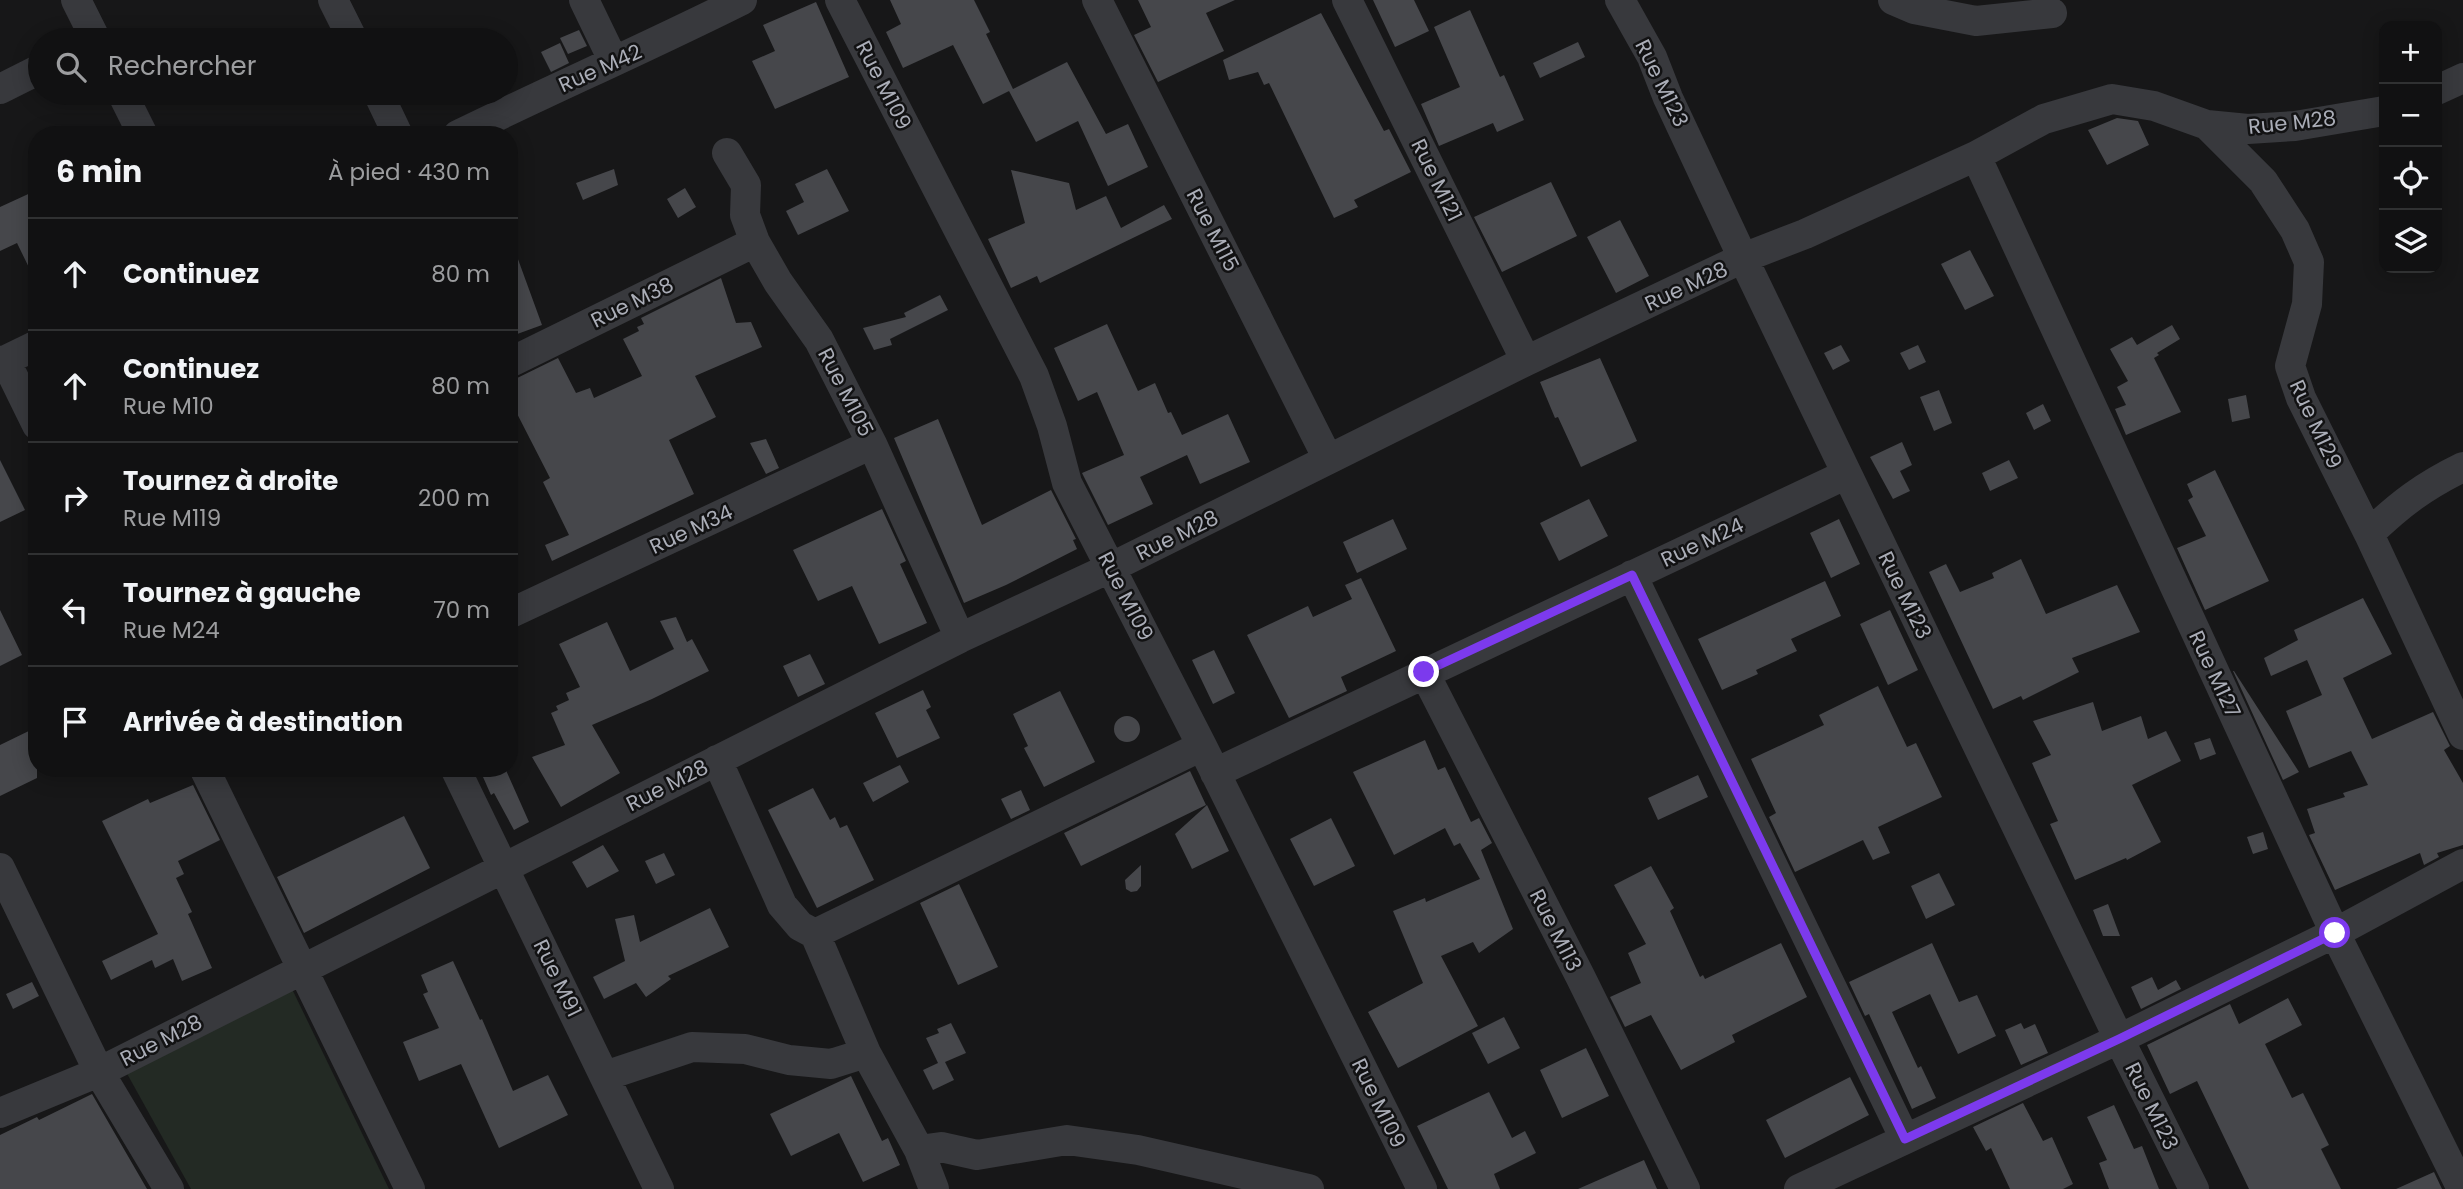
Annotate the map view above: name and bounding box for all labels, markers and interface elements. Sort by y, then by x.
map controls [2379,21,2442,273]
button: + [2379,21,2442,84]
search box [28,28,518,105]
street label: Rue M123 [1628,34,1696,132]
street label: Rue M109 [849,36,919,134]
street label: Rue M42 [554,37,646,99]
icon: search [52,48,90,86]
text: Rechercher [108,48,256,84]
button: − [2379,84,2442,147]
street label: Rue M28 [2247,103,2337,141]
street label: Rue M121 [1405,134,1469,226]
button: locate [2379,147,2442,210]
text: 6 min [56,150,142,193]
text: À pied · 430 m [328,156,490,188]
street label: Rue M115 [1180,184,1246,276]
button: layers [2379,210,2442,273]
street label: Rue M28 [1640,254,1732,318]
icon: ahead [56,255,94,293]
text: Continuez [123,256,259,292]
text: 80 m [431,258,490,290]
street label: Rue M38 [586,270,678,334]
street label: Rue M105 [811,343,881,441]
text: Continuez [123,351,259,387]
icon: ahead [56,367,94,405]
text: 80 m [431,370,490,402]
street label: Rue M129 [2283,375,2349,473]
text: Rue M10 [123,390,214,422]
text: Tournez à droite [123,463,338,499]
icon: right [56,479,94,517]
text: 200 m [418,482,490,514]
street label: Rue M34 [645,497,737,561]
text: Rue M119 [123,502,221,534]
street label: Rue M28 [1131,503,1223,567]
street label: Rue M24 [1656,510,1748,574]
street label: Rue M123 [1871,546,1939,644]
street label: Rue M109 [1091,547,1161,645]
text: Tournez à gauche [123,575,361,611]
icon: left [56,591,94,629]
text: 70 m [433,594,490,626]
text: Rue M24 [123,614,220,646]
street label: Rue M127 [2182,626,2248,722]
route end [1408,656,1439,687]
icon: arrive [56,703,94,741]
text: Arrivée à destination [123,704,403,740]
street label: Rue M28 [621,752,713,818]
street label: Rue M113 [1523,884,1589,976]
route start [2319,917,2350,948]
street label: Rue M91 [527,934,589,1022]
street label: Rue M28 [115,1007,207,1073]
street label: Rue M109 [1345,1053,1413,1153]
street label: Rue M123 [2118,1057,2186,1155]

